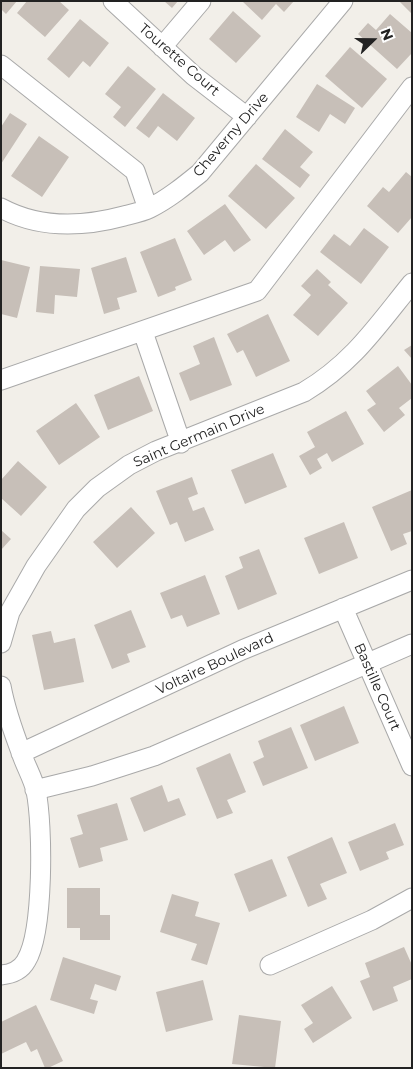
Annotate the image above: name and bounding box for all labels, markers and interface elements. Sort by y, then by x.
north arrow [348,15,398,65]
street label: Tourette Court [135,20,223,100]
text: N [376,26,397,43]
street label: Cheverny Drive [190,89,272,181]
street label: Saint Germain Drive [131,401,267,471]
street label: Voltaire Boulevard [154,629,276,699]
street label: Bastille Court [350,641,404,733]

